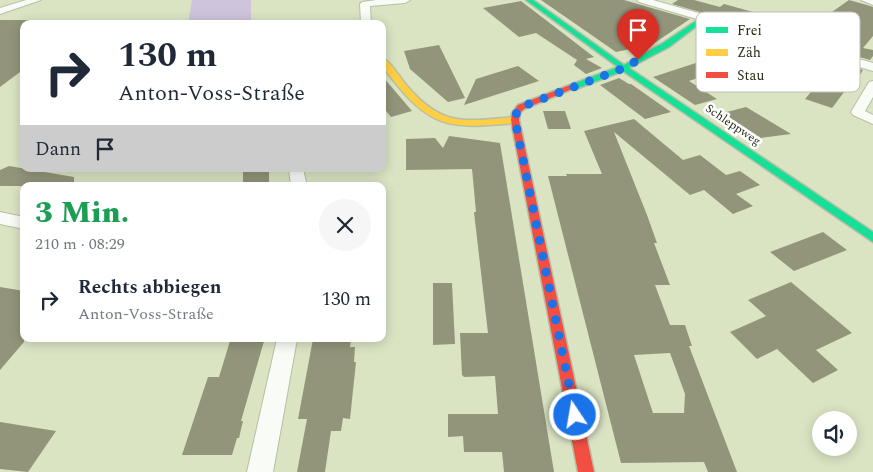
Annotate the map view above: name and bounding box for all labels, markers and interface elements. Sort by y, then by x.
pin [617,9,659,60]
legend [696,12,860,92]
icon: arrive [624,16,652,44]
text: Frei [737,20,762,41]
text: 130 m [118,29,217,82]
icon: right [35,40,100,105]
text: Zäh [737,42,761,63]
text: Stau [737,65,764,86]
text: Anton-Voss-Straße [118,77,305,110]
street label: Schleppweg [701,99,765,151]
text: Dann [35,135,81,164]
icon: arrive [91,135,119,163]
text: 3 Min. [35,190,129,236]
button: close [319,199,371,251]
text: 210 m · 08:29 [35,232,125,256]
text: Rechts abbiegen [78,273,222,302]
text: 130 m [321,285,371,314]
icon: right [35,286,63,314]
text: Anton-Voss-Straße [78,302,214,326]
position arrow [548,388,600,440]
map controls [812,411,857,456]
button: sound [812,411,857,456]

